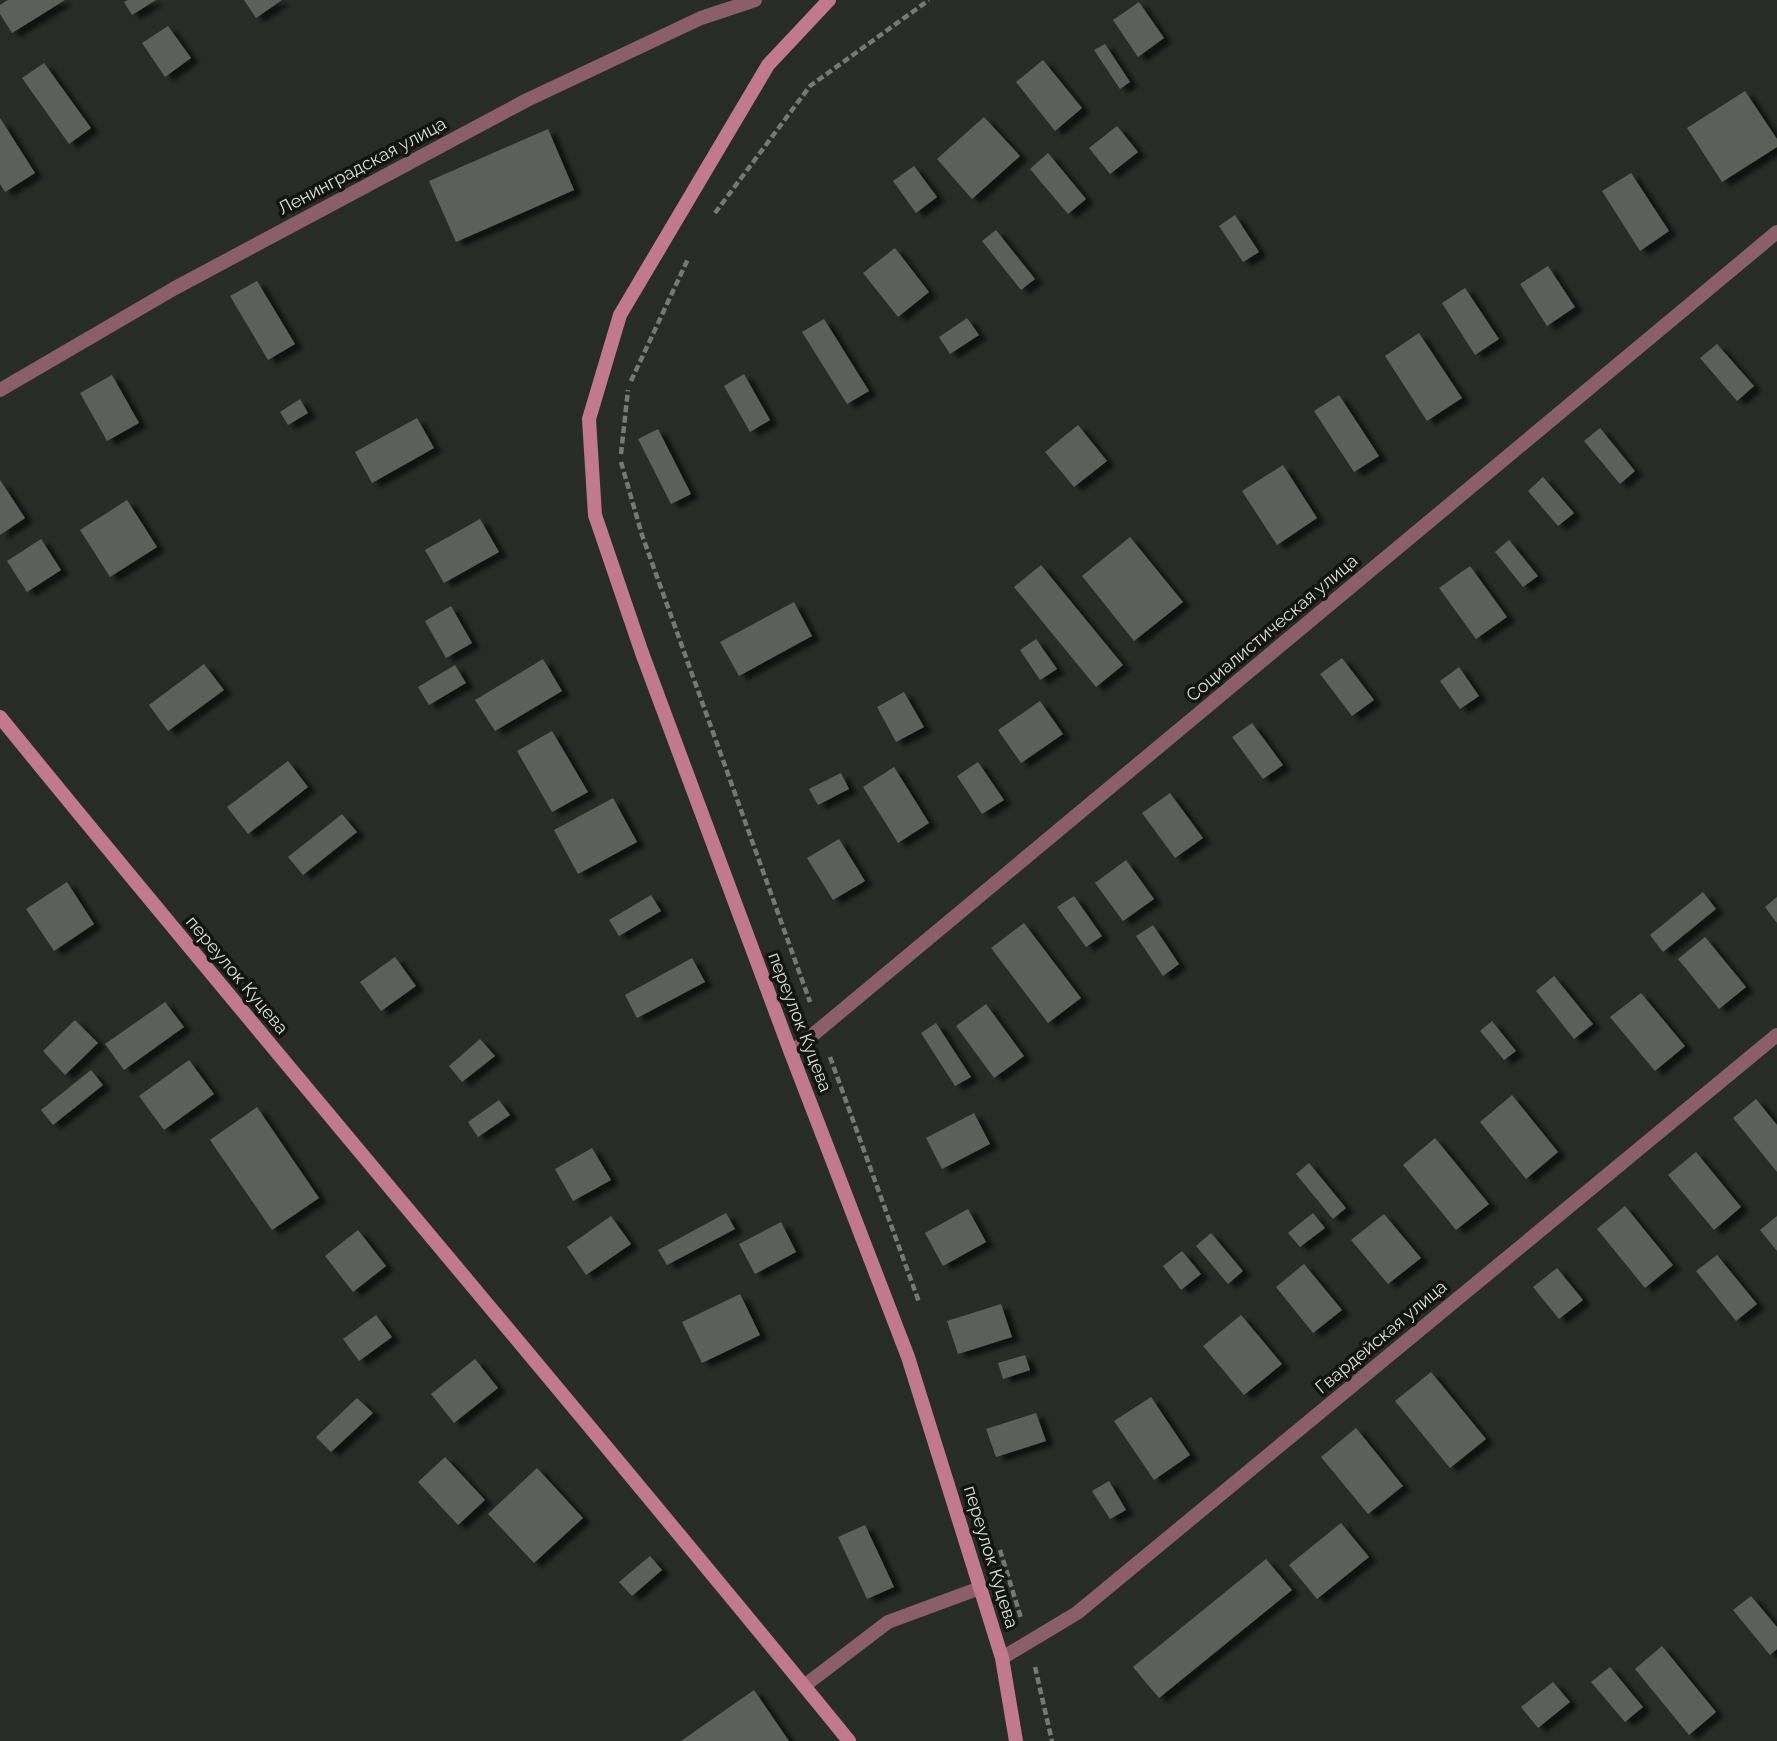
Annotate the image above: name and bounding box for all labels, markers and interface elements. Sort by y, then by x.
street label: Ленинградская улица [274,112,449,219]
street label: Социалистическая улица [1182,550,1362,705]
street label: переулок Куцева [182,911,293,1038]
street label: переулок Куцева [764,949,837,1095]
street label: Гвардейская улица [1311,1276,1451,1398]
street label: переулок Куцева [960,1483,1023,1631]

